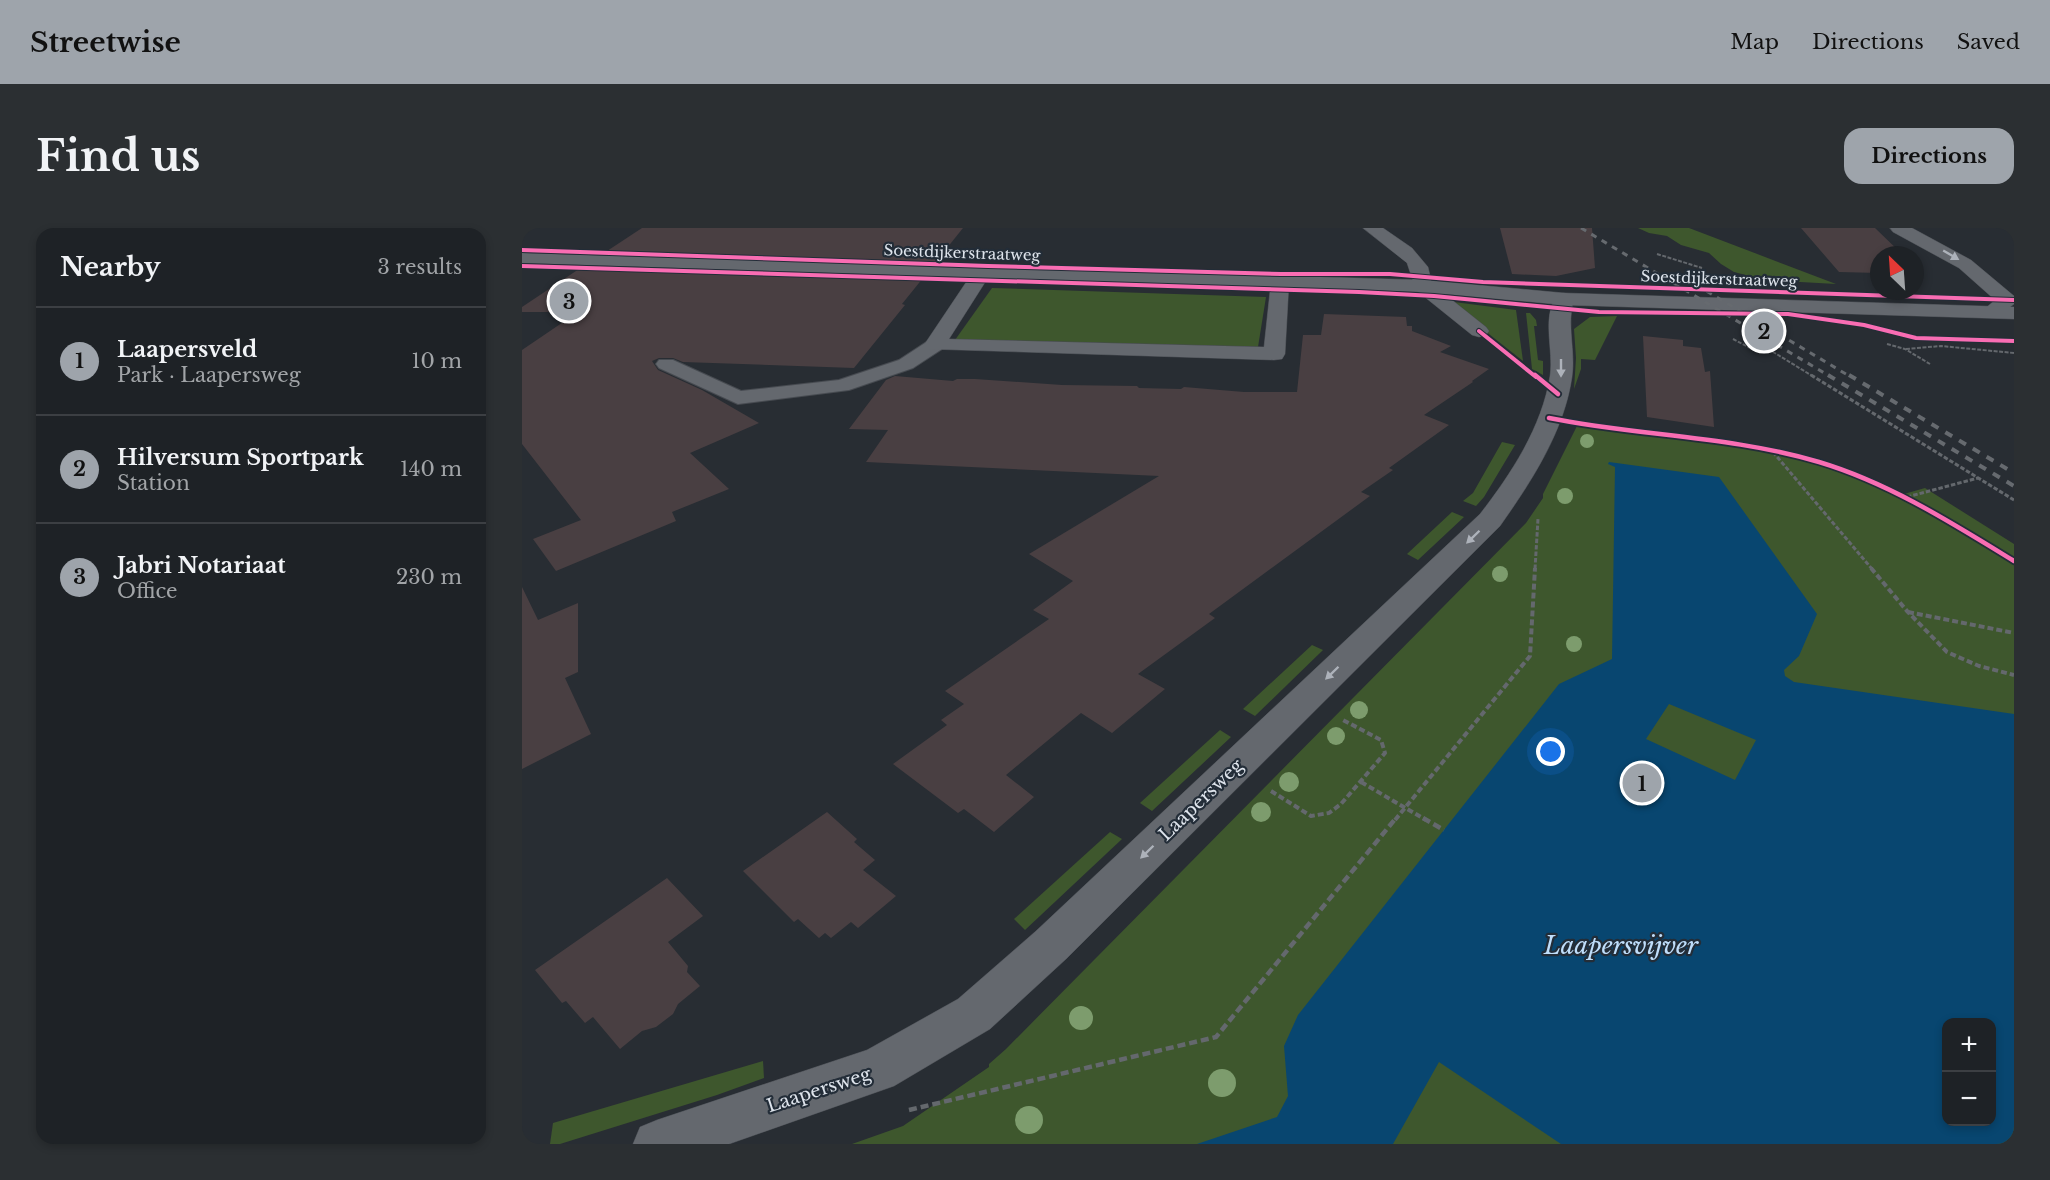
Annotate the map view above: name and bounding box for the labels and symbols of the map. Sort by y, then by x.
street label: Soestdijkerstraatweg [883,240,1042,265]
north arrow [1870,246,1924,300]
one-way arrow [1943,250,1960,260]
street label: Soestdijkerstraatweg [1640,266,1799,291]
pin: 3 [550,278,588,324]
pin: 2 [1744,308,1784,354]
one-way arrow [1556,358,1566,377]
one-way arrow [1466,530,1480,544]
one-way arrow [1326,665,1340,679]
your location [1536,737,1565,766]
street label: Laapersweg [1154,754,1248,846]
pin: 1 [1622,760,1662,806]
one-way arrow [1140,845,1154,859]
water label: Laapersvijver [1543,931,1699,960]
street label: Laapersweg [764,1063,874,1117]

